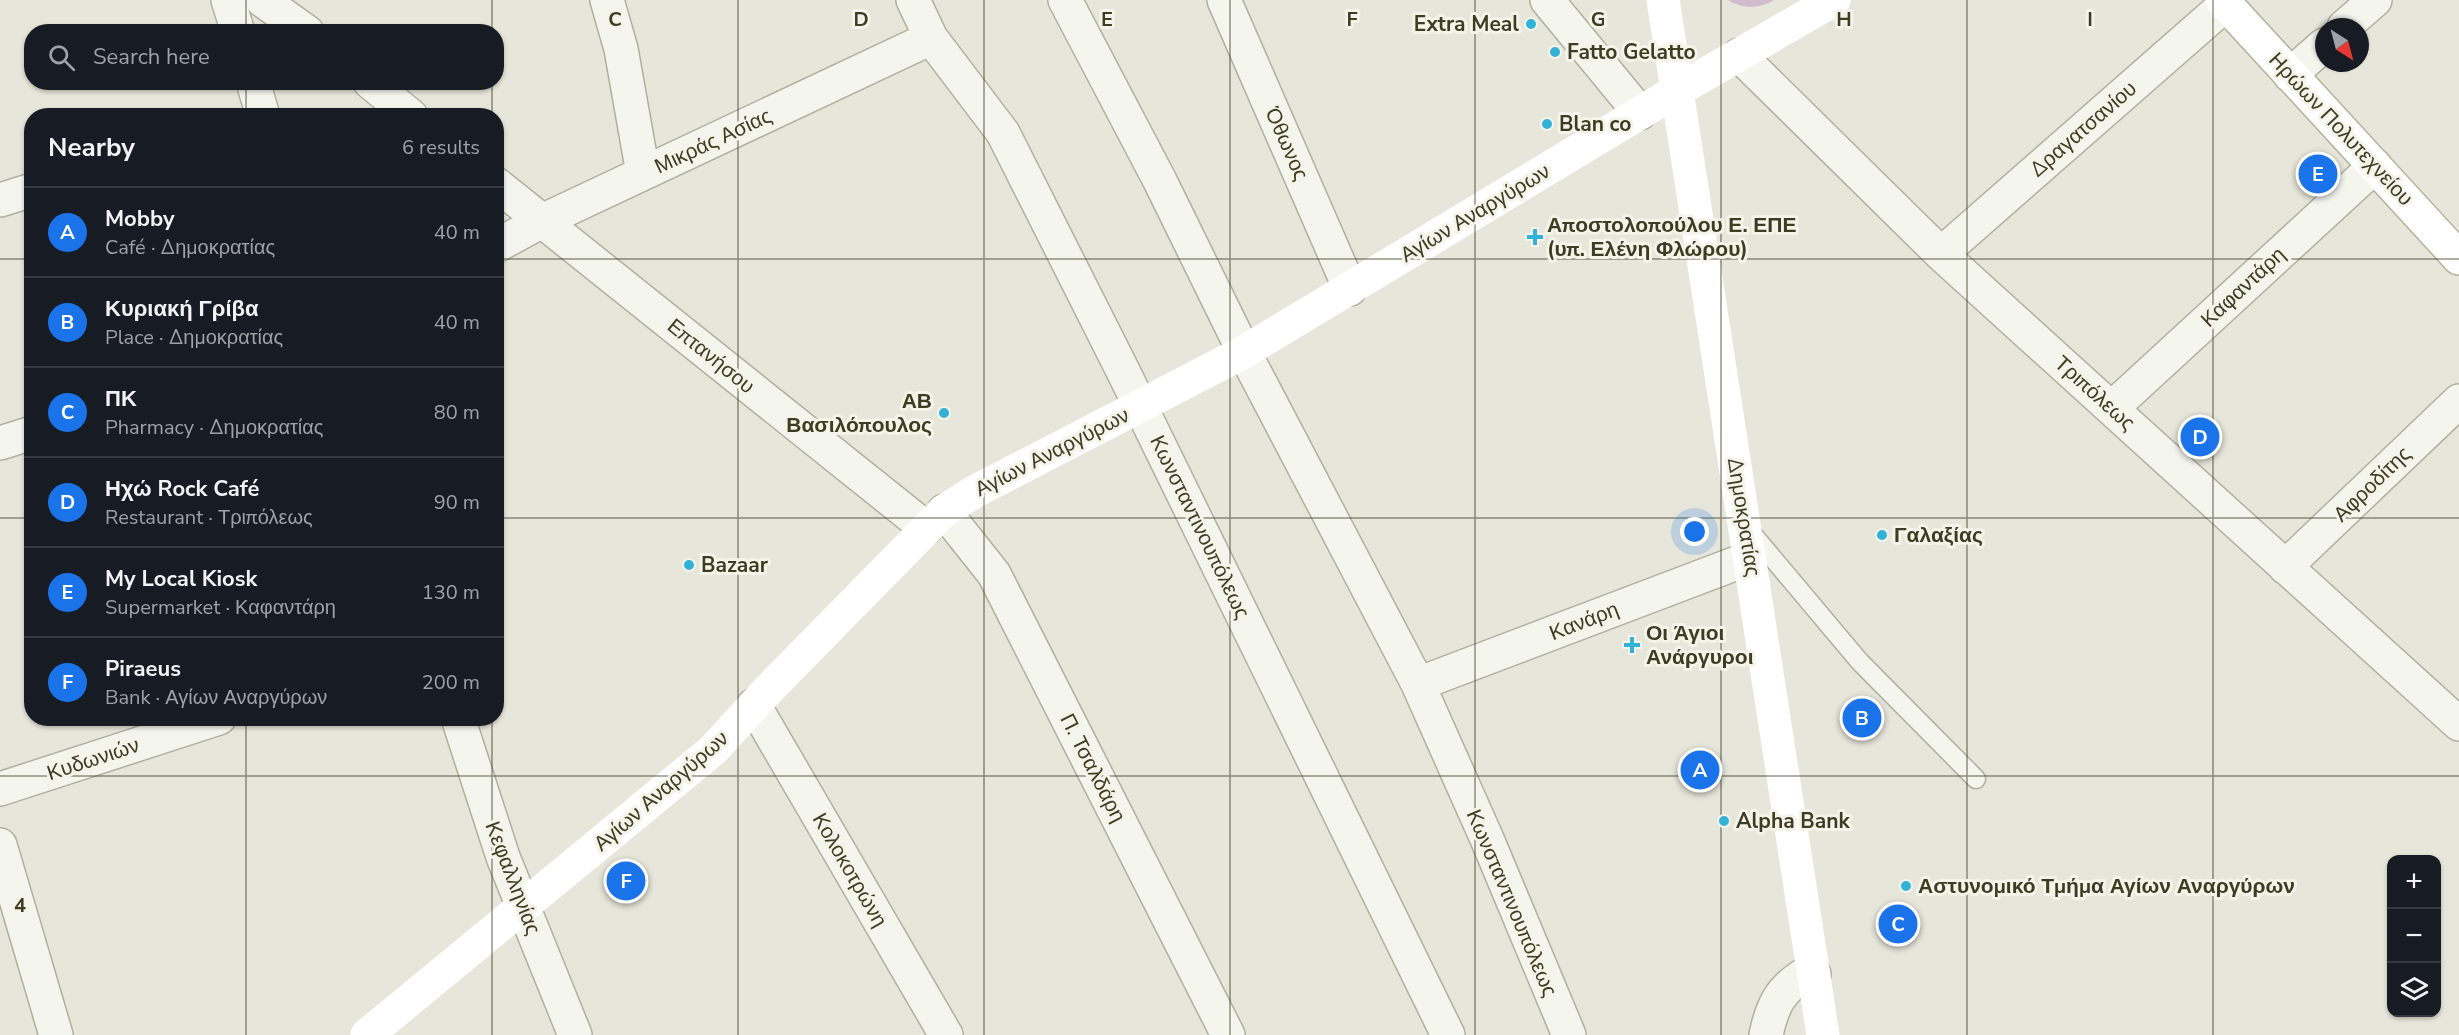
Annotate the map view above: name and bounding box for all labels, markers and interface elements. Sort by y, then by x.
text: C [608,6,622,33]
text: D [853,6,869,33]
text: E [1101,6,1113,33]
text: F [1346,6,1358,33]
text: G [1591,6,1605,33]
text: H [1836,6,1852,33]
text: I [2087,6,2093,33]
place label: Extra Meal [1414,10,1519,38]
marker: Extra Meal [1524,17,1538,31]
north arrow [2315,18,2369,72]
search box [24,24,504,90]
place label: Fatto Gelatto [1567,38,1696,66]
icon: search [45,41,78,74]
text: Search here [93,42,210,72]
marker: Fatto Gelatto [1548,45,1562,59]
street label: Ηρώων Πολυτεχνείου [2263,46,2419,212]
street label: Δραγατσανίου [2023,75,2143,183]
street label: Μικράς Ασίας [650,102,776,180]
street label: Όθωνος [1258,102,1315,185]
place label: Blan co [1559,110,1631,138]
marker: Blan co [1540,117,1554,131]
text: Nearby [48,130,135,165]
text: 6 results [402,134,480,161]
pin: E [2298,152,2338,196]
street label: Αγίων Αναργύρων [1395,157,1555,269]
text: Mobby [105,204,175,234]
place label: Αποστολοπούλου Ε. ΕΠΕ (υπ. Ελένη Φλώρου) [1547,211,1796,263]
text: A [60,219,75,246]
text: 40 m [434,219,480,246]
marker: Αποστολοπούλου Ε. ΕΠΕ (υπ. Ελένη Φλώρου) [1528,230,1542,244]
text: Café · Δημοκρατίας [105,234,275,261]
street label: Καφαντάρη [2195,241,2291,333]
text: Κυριακή Γρίβα [105,294,258,324]
text: B [61,309,74,336]
text: 40 m [434,309,480,336]
street label: Επτανήσου [661,312,761,400]
text: Place · Δημοκρατίας [105,324,283,351]
street label: Τριπόλεως [2049,349,2141,437]
text: ΠΚ [105,384,137,414]
place label: ΑΒ Βασιλόπουλος [786,387,932,439]
text: C [61,399,74,426]
text: 80 m [434,399,480,426]
street label: Αγίων Αναργύρων [970,401,1134,503]
marker: ΑΒ Βασιλόπουλος [937,406,951,420]
text: Pharmacy · Δημοκρατίας [105,414,324,441]
pin: D [2180,414,2220,460]
street label: Κωνσταντινουπόλεως [1143,431,1257,623]
street label: Αφροδίτης [2327,440,2417,528]
street label: Δημοκρατίας [1721,455,1767,579]
text: Ηχώ Rock Café [105,474,259,504]
text: D [60,489,75,516]
text: 90 m [434,489,480,516]
text: Restaurant · Τριπόλεως [105,504,313,531]
your location [1680,517,1709,546]
place label: Γαλαξίας [1894,521,1983,549]
marker: Γαλαξίας [1875,528,1889,542]
place label: Bazaar [701,551,769,579]
marker: Bazaar [682,558,696,572]
text: My Local Kiosk [105,564,257,594]
text: E [62,579,73,606]
text: 130 m [422,579,480,606]
text: Supermarket · Καφαντάρη [105,594,336,621]
street label: Κανάρη [1545,595,1623,647]
place label: Οι Άγιοι Ανάργυροι [1646,619,1754,671]
marker: Οι Άγιοι Ανάργυροι [1623,636,1641,654]
text: Piraeus [105,654,181,684]
text: F [62,669,73,696]
text: 200 m [422,669,480,696]
text: Bank · Αγίων Αναργύρων [105,684,327,711]
pin: B [1842,696,1882,740]
street label: Π. Τσαλδάρη [1054,709,1132,827]
street label: Αγίων Αναργύρων [588,725,734,857]
street label: Κυδωνιών [43,731,143,787]
pin: A [1680,748,1720,792]
street label: Κωνσταντινουπόλεως [1460,805,1564,1001]
place label: Alpha Bank [1736,807,1851,835]
street label: Κολοκοτρώνη [806,808,894,932]
marker: Alpha Bank [1717,814,1731,828]
street label: Κεφαλληνίας [479,817,547,939]
map controls [2387,855,2441,1017]
button: + [2387,855,2441,909]
pin: F [606,858,646,904]
place label: Αστυνομικό Τμήμα Αγίων Αναργύρων [1918,872,2295,900]
marker: Αστυνομικό Τμήμα Αγίων Αναργύρων [1899,879,1913,893]
text: 4 [14,892,26,919]
pin: C [1878,902,1918,946]
button: − [2387,909,2441,963]
button: layers [2387,963,2441,1017]

